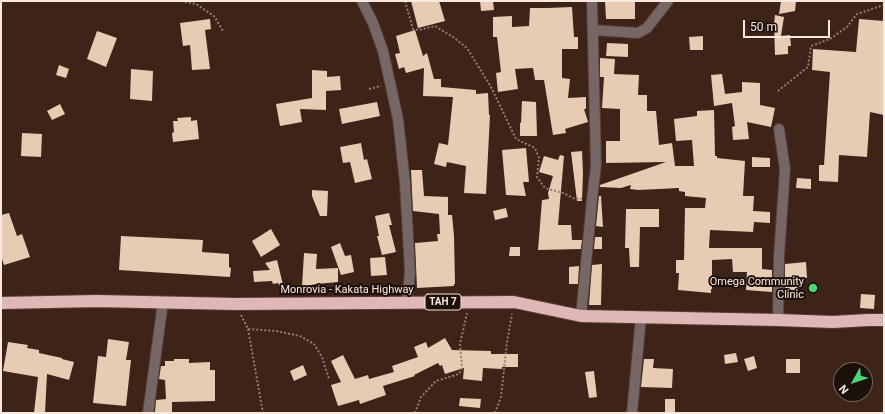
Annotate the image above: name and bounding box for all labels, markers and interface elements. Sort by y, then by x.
scale bar [745,12,832,38]
text: 50 m [750,20,777,34]
place label: Omega Community Clinic [710,275,804,301]
marker: Omega Community Clinic [807,282,819,294]
street label: Monrovia - Kakata Highway [280,283,414,297]
road number: TAH 7 [425,294,461,310]
north arrow [833,362,873,402]
text: N [837,382,852,396]

